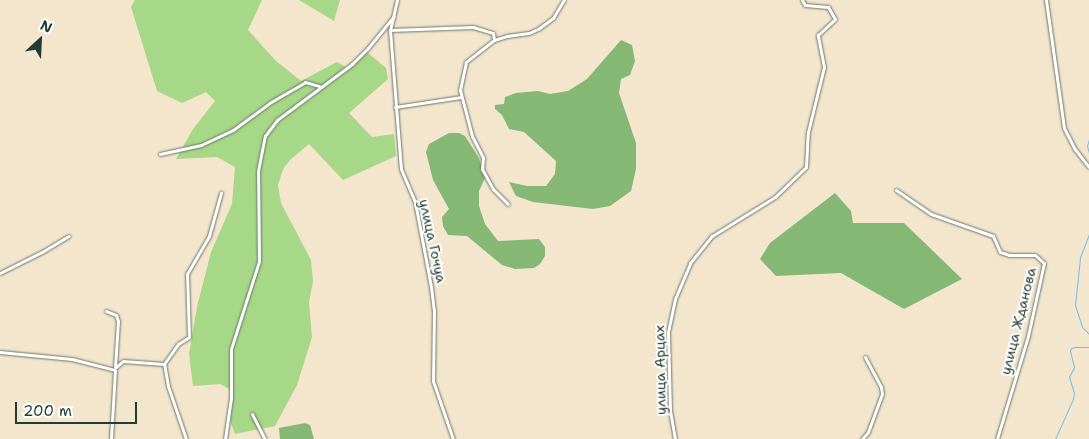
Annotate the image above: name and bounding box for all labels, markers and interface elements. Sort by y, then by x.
north arrow [15,15,65,65]
text: N [38,16,55,37]
street label: улица Гочуа [416,198,450,284]
street label: улица Жданова [997,266,1039,376]
street label: улица Арцах [651,325,669,415]
scale bar [18,392,140,424]
text: 200 m [23,401,72,421]

